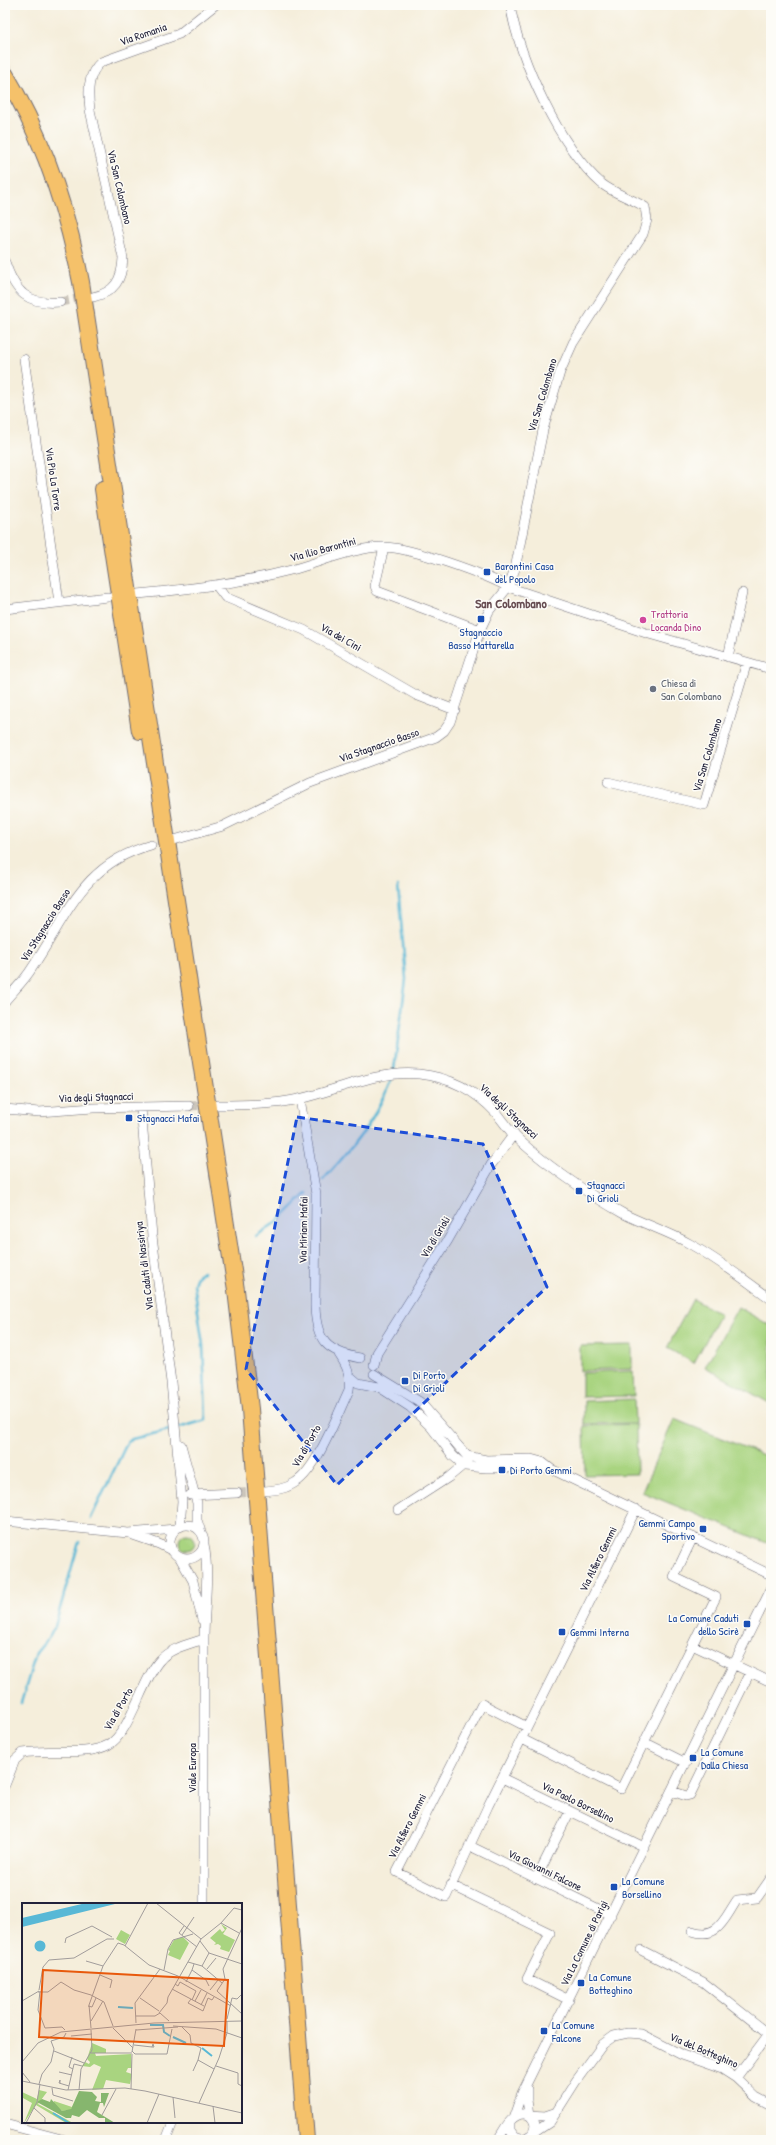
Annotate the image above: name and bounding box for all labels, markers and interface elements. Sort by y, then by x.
street label: Via Romania [118,19,169,49]
street label: Via San Colombano [105,148,135,226]
street label: Via San Colombano [524,356,560,433]
street label: Via Pio La Torre [43,447,65,512]
street label: Via Ilio Barontini [289,533,357,565]
place label: Barontini Casa del Popolo [495,559,554,586]
marker: Barontini Casa del Popolo [482,567,492,577]
district label: San Colombano [475,594,547,612]
place label: Trattoria Locanda Dino [651,607,702,634]
marker: Stagnaccio Basso Mattarella [476,614,486,624]
marker: Trattoria Locanda Dino [638,615,648,625]
street label: Via dei Cini [318,620,364,654]
place label: Stagnaccio Basso Mattarella [448,625,515,652]
place label: Chiesa di San Colombano [661,676,722,703]
marker: Chiesa di San Colombano [648,684,658,694]
street label: Via San Colombano [689,716,725,793]
street label: Via Stagnaccio Basso [337,725,421,765]
street label: Via Stagnaccio Basso [17,885,73,964]
street label: Via degli Stagnacci [477,1080,541,1142]
street label: Via degli Stagnacci [58,1089,134,1105]
place label: Stagnacci Mafai [137,1111,199,1125]
marker: Stagnacci Mafai [124,1113,134,1123]
place label: Stagnacci Di Grioli [587,1178,625,1205]
marker: Stagnacci Di Grioli [574,1186,584,1196]
street label: Via Miriam Mafai [295,1196,311,1264]
street label: Via di Grioli [417,1213,453,1261]
street label: Via Caduti di Nassiriya [132,1220,156,1311]
place label: Di Porto Di Grioli [413,1368,446,1395]
marker: Di Porto Di Grioli [400,1376,410,1386]
street label: Via di Porto [288,1422,324,1470]
place label: Di Porto Gemmi [510,1463,572,1477]
marker: Di Porto Gemmi [497,1465,507,1475]
place label: Gemmi Campo Sportivo [638,1516,696,1543]
street label: Via Alfiero Gemmi [576,1524,620,1594]
marker: Gemmi Campo Sportivo [698,1524,708,1534]
place label: La Comune Caduti dello Scirè [669,1611,740,1638]
marker: La Comune Caduti dello Scirè [742,1619,752,1629]
place label: Gemmi Interna [570,1625,630,1639]
marker: Gemmi Interna [557,1627,567,1637]
street label: Via di Porto [100,1685,136,1733]
street label: Viale Europa [185,1742,199,1793]
place label: La Comune Dalla Chiesa [701,1745,749,1772]
marker: La Comune Dalla Chiesa [688,1753,698,1763]
street label: Via Paolo Borsellino [539,1778,617,1826]
street label: Via Alfiero Gemmi [385,1791,429,1861]
street label: Via Giovanni Falcone [506,1846,585,1894]
place label: La Comune Borsellino [622,1874,665,1901]
marker: La Comune Borsellino [609,1882,619,1892]
street label: Via La Comune di Parigi [557,1898,611,1988]
inset map [22,1903,242,2123]
place label: La Comune Botteghino [589,1970,633,1997]
marker: La Comune Botteghino [576,1978,586,1988]
place label: La Comune Falcone [551,2018,595,2045]
marker: La Comune Falcone [539,2026,549,2036]
street label: Via del Botteghino [668,2029,741,2071]

